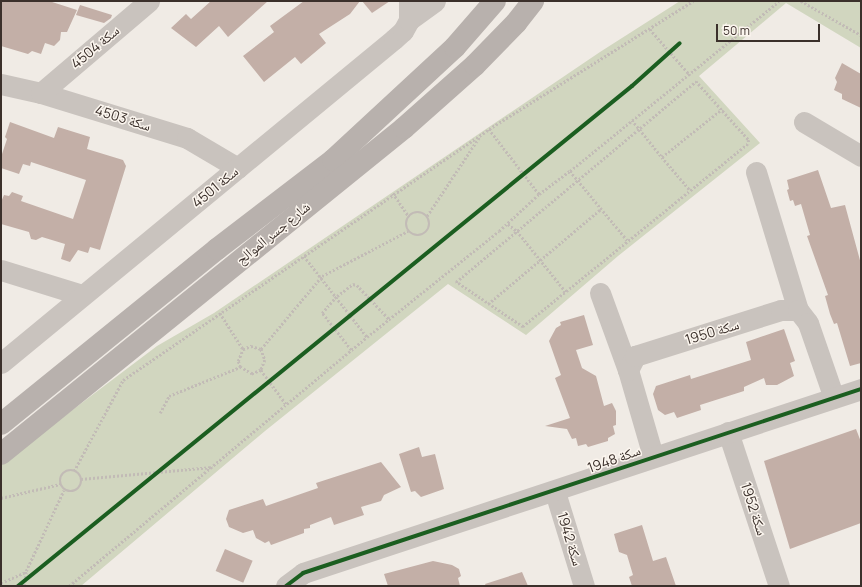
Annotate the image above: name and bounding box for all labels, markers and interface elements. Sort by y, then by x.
scale bar [718,16,822,42]
street label: سكة 4504 [67,22,123,72]
text: 50 m [723,22,750,39]
street label: سكة 4503 [93,102,153,134]
street label: سكة 4501 [188,163,242,211]
street label: شارع جسر الموالح [233,198,313,268]
street label: سكة 1950 [683,316,741,348]
street label: سكة 1948 [585,442,643,476]
street label: سكة 1952 [738,480,770,538]
street label: سكة 1942 [554,510,586,568]

